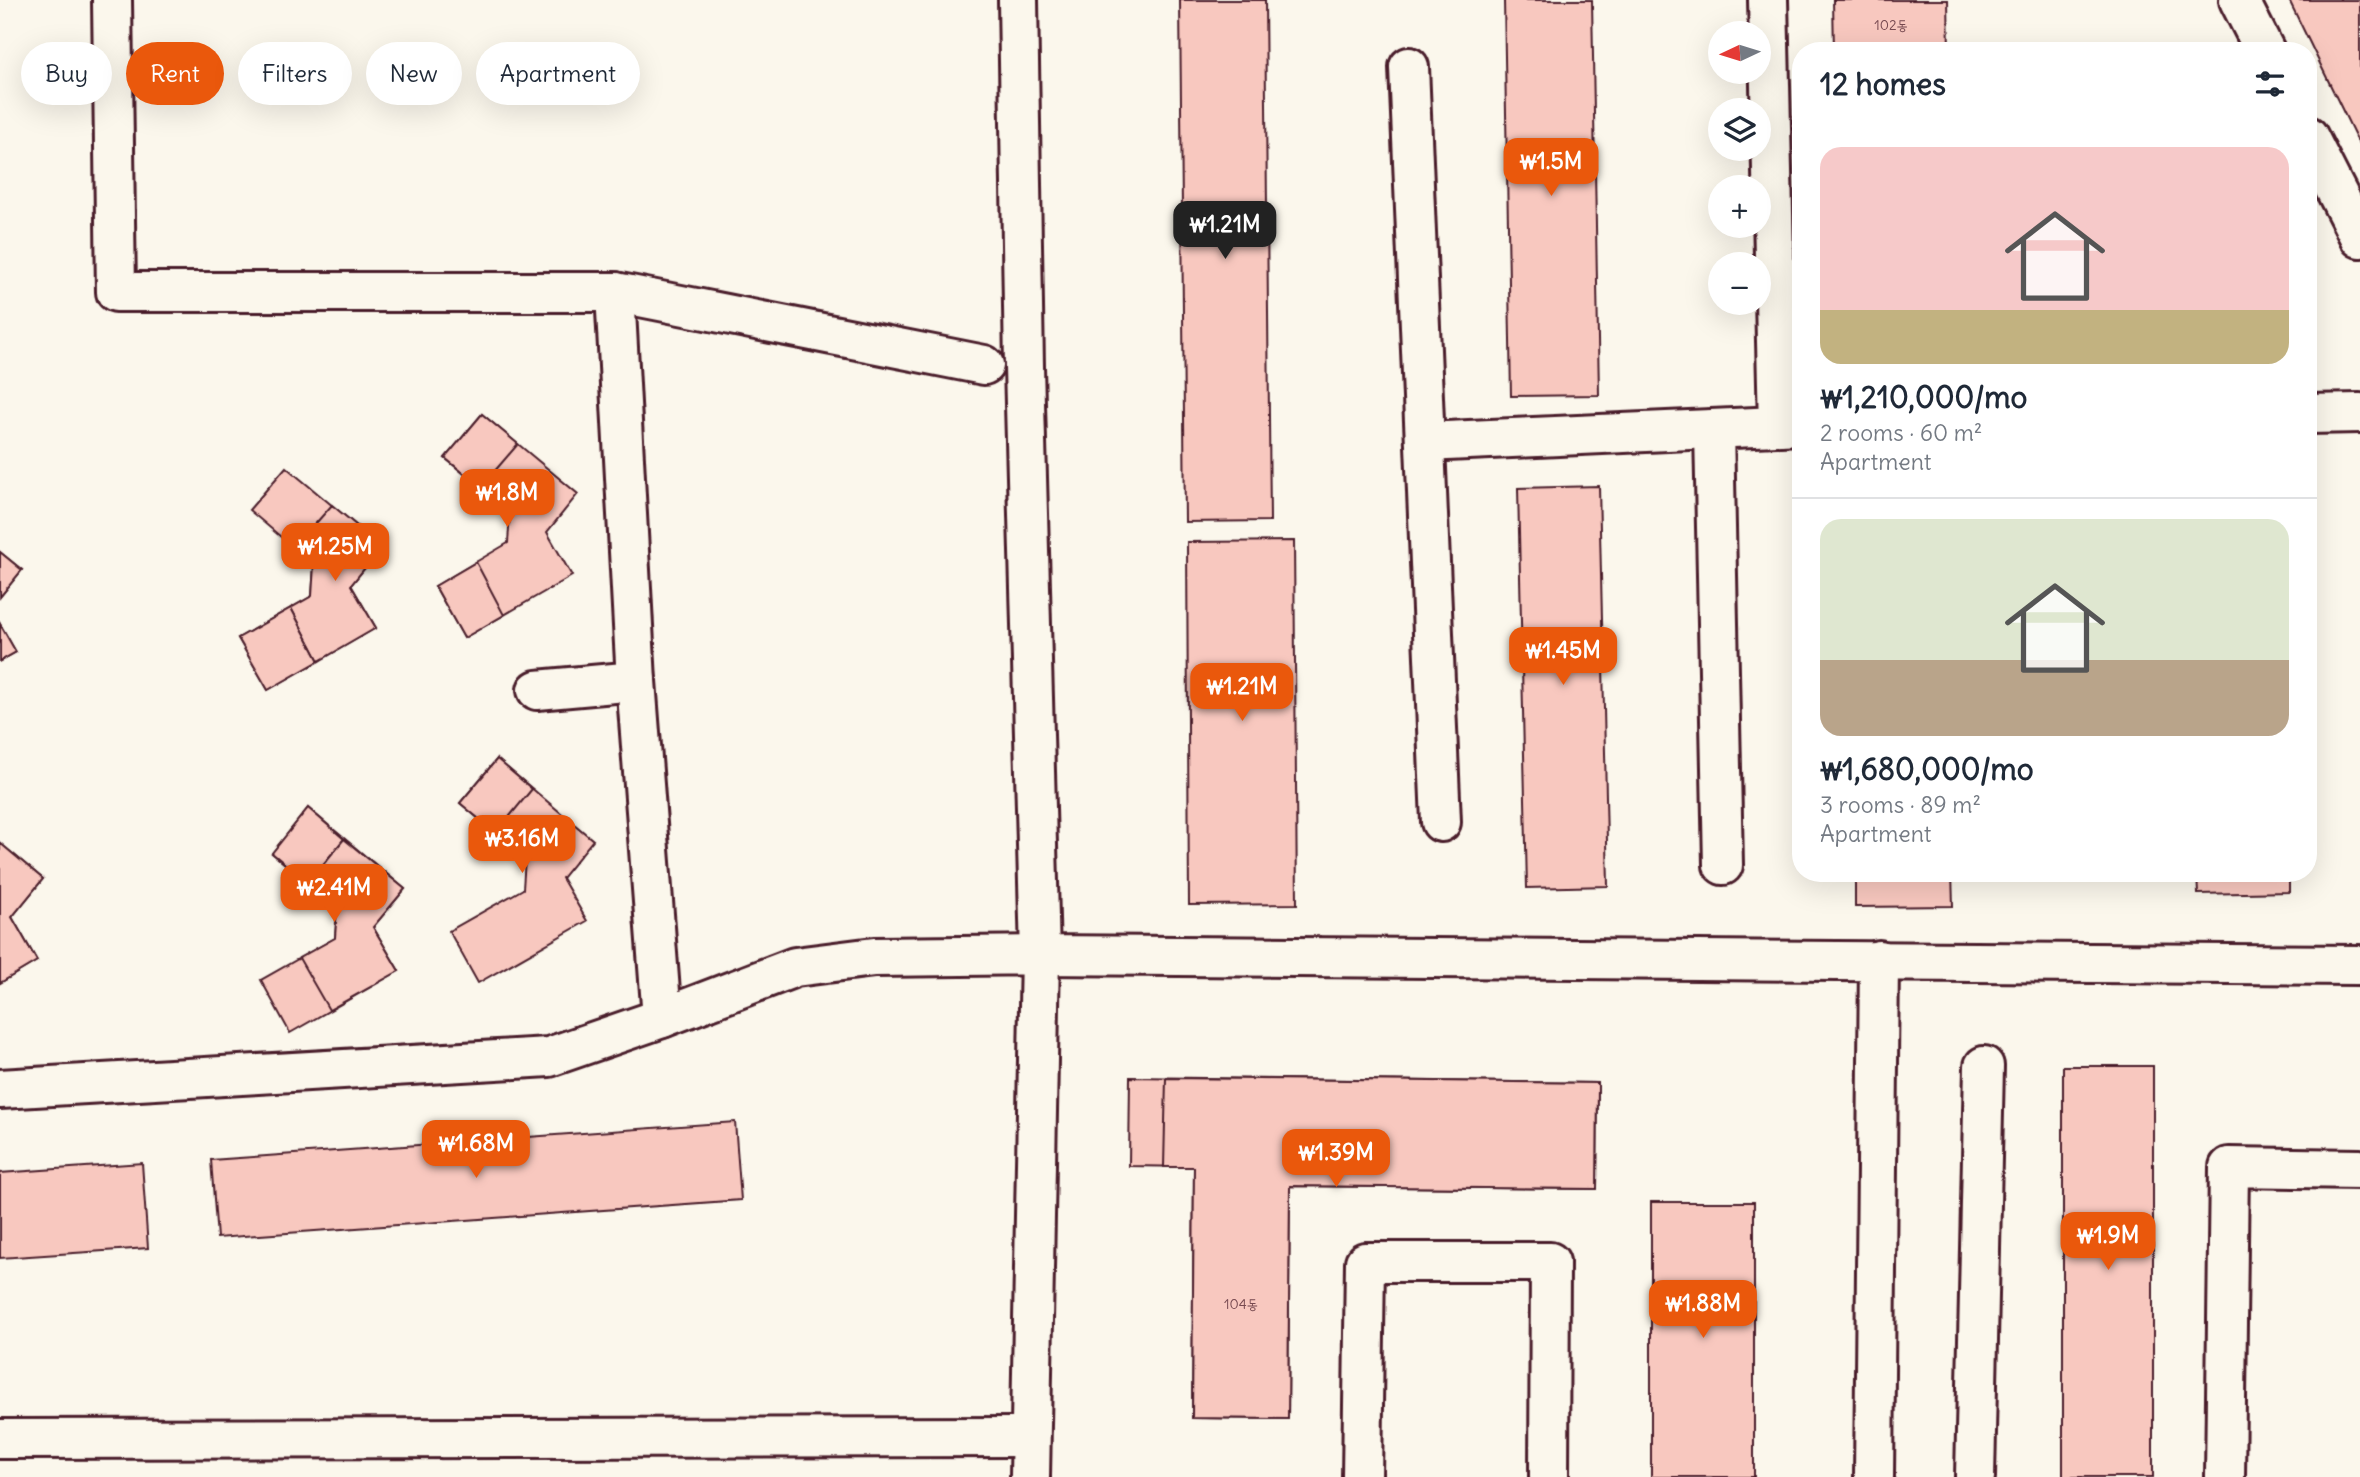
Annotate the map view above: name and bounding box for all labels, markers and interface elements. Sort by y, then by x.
house number: 102동 [1874,16,1908,34]
north arrow [1708,21,1771,84]
map controls [1708,21,1771,315]
chip: Buy [21,42,112,105]
chip: Rent [126,42,224,105]
chip: Filters [238,42,352,105]
chip: New [366,42,462,105]
chip: Apartment [476,42,640,105]
text: 12 homes [1820,65,1946,103]
icon: filters [2251,65,2289,103]
button: layers [1708,98,1771,161]
pin: ₩1.5M [1502,138,1600,198]
text: ₩1.5M [1520,146,1582,175]
button: + [1708,175,1771,238]
icon: home [1992,193,2118,319]
pin: ₩1.21M [1168,202,1282,261]
text: ₩1.21M [1189,209,1261,238]
button: − [1708,252,1771,315]
text: ₩1,210,000/mo [1820,378,2027,416]
text: 2 rooms · 60 m² [1820,418,1982,447]
text: Apartment [1820,447,1932,476]
pin: ₩1.8M [458,470,556,529]
text: ₩1.8M [476,477,538,506]
pin: ₩1.25M [278,524,392,583]
text: ₩1.25M [297,531,373,560]
icon: home [1992,565,2118,691]
pin: ₩1.45M [1506,628,1620,687]
text: ₩1.45M [1525,635,1601,664]
pin: ₩1.21M [1185,664,1299,723]
text: ₩1.21M [1206,671,1278,700]
text: ₩1,680,000/mo [1820,750,2034,788]
text: 3 rooms · 89 m² [1820,790,1981,819]
pin: ₩3.16M [465,816,579,875]
text: Apartment [1820,819,1932,848]
text: ₩3.16M [484,823,560,852]
pin: ₩2.41M [277,864,391,924]
text: ₩2.41M [297,872,371,901]
pin: ₩1.68M [419,1120,533,1180]
text: ₩1.68M [438,1128,514,1157]
pin: ₩1.39M [1279,1130,1393,1189]
text: ₩1.39M [1298,1137,1374,1166]
pin: ₩1.9M [2059,1212,2157,1272]
text: ₩1.9M [2077,1220,2139,1249]
pin: ₩1.88M [1646,1280,1760,1340]
text: ₩1.88M [1665,1288,1741,1317]
house number: 104동 [1224,1295,1258,1313]

